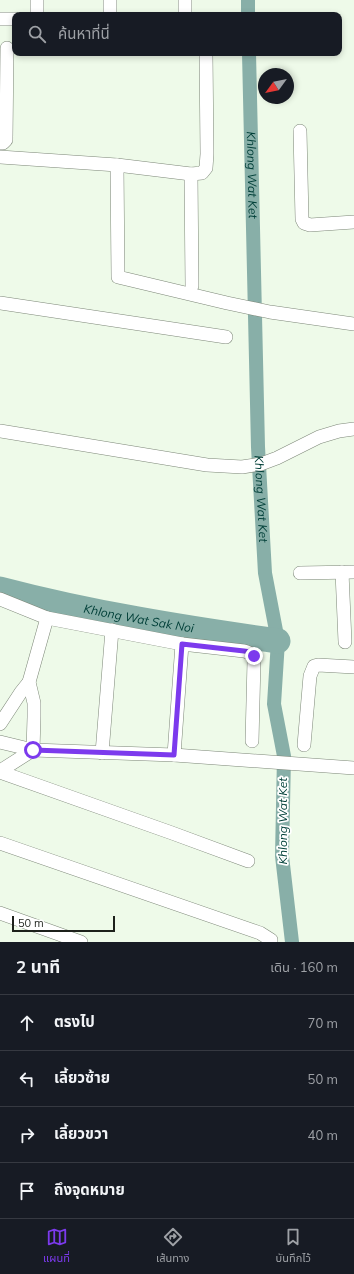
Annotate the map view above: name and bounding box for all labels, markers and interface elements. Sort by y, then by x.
search box [12,12,342,56]
icon: search [26,23,48,45]
text: ค้นหาที่นี่ [58,24,110,43]
north arrow [258,68,294,104]
water label: Khlong Wat Ket [244,131,261,220]
water label: Khlong Wat Ket [251,455,271,544]
water label: Khlong Wat Sak Noi [82,601,195,635]
route end [245,647,263,665]
route start [24,741,42,759]
water label: Khlong Wat Ket [275,777,290,865]
scale bar [12,914,115,933]
text: 50 m [18,916,44,930]
text: 2 นาที [16,956,60,977]
text: เดิน · 160 m [270,959,338,975]
icon: ahead [16,1012,38,1034]
text: ตรงไป [54,1012,95,1031]
text: 70 m [308,1015,338,1031]
icon: left [16,1068,38,1090]
text: เลี้ยวซ้าย [54,1068,110,1087]
text: 50 m [308,1071,338,1087]
icon: right [16,1124,38,1146]
text: เลี้ยวขวา [54,1124,108,1143]
text: 40 m [308,1127,338,1143]
icon: arrive [16,1180,38,1202]
text: ถึงจุดหมาย [54,1180,125,1199]
tab: แผนที่ [43,1226,70,1267]
tab: เส้นทาง [156,1226,189,1267]
tab: บันทึกไว้ [276,1226,311,1267]

